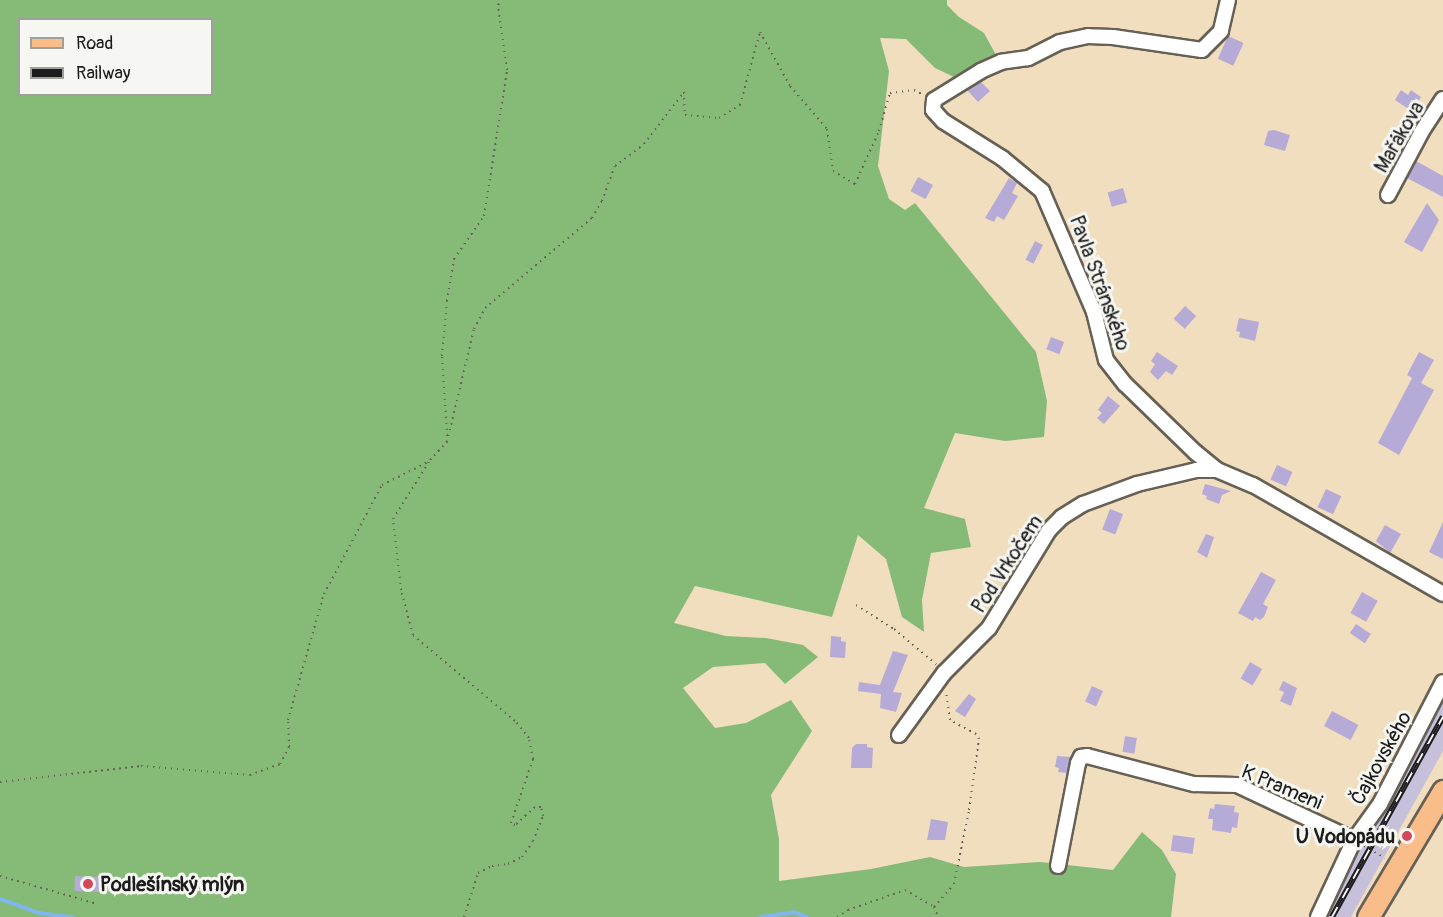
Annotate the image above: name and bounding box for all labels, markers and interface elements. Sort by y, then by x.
legend [18,18,213,96]
text: Road [76,32,113,55]
text: Railway [76,62,131,85]
street label: Mařákova [1369,97,1429,177]
street label: Pavla Stránského [1064,212,1136,354]
street label: Pod Vrkočem [966,511,1048,617]
street label: Čajkovského [1346,707,1416,809]
street label: K Prameni [1238,759,1326,815]
place label: U Vodopádu [1296,824,1395,848]
marker: U Vodopádu [1400,829,1414,843]
place label: Podlešínský mlýn [100,872,244,896]
marker: Podlešínský mlýn [81,877,95,891]

